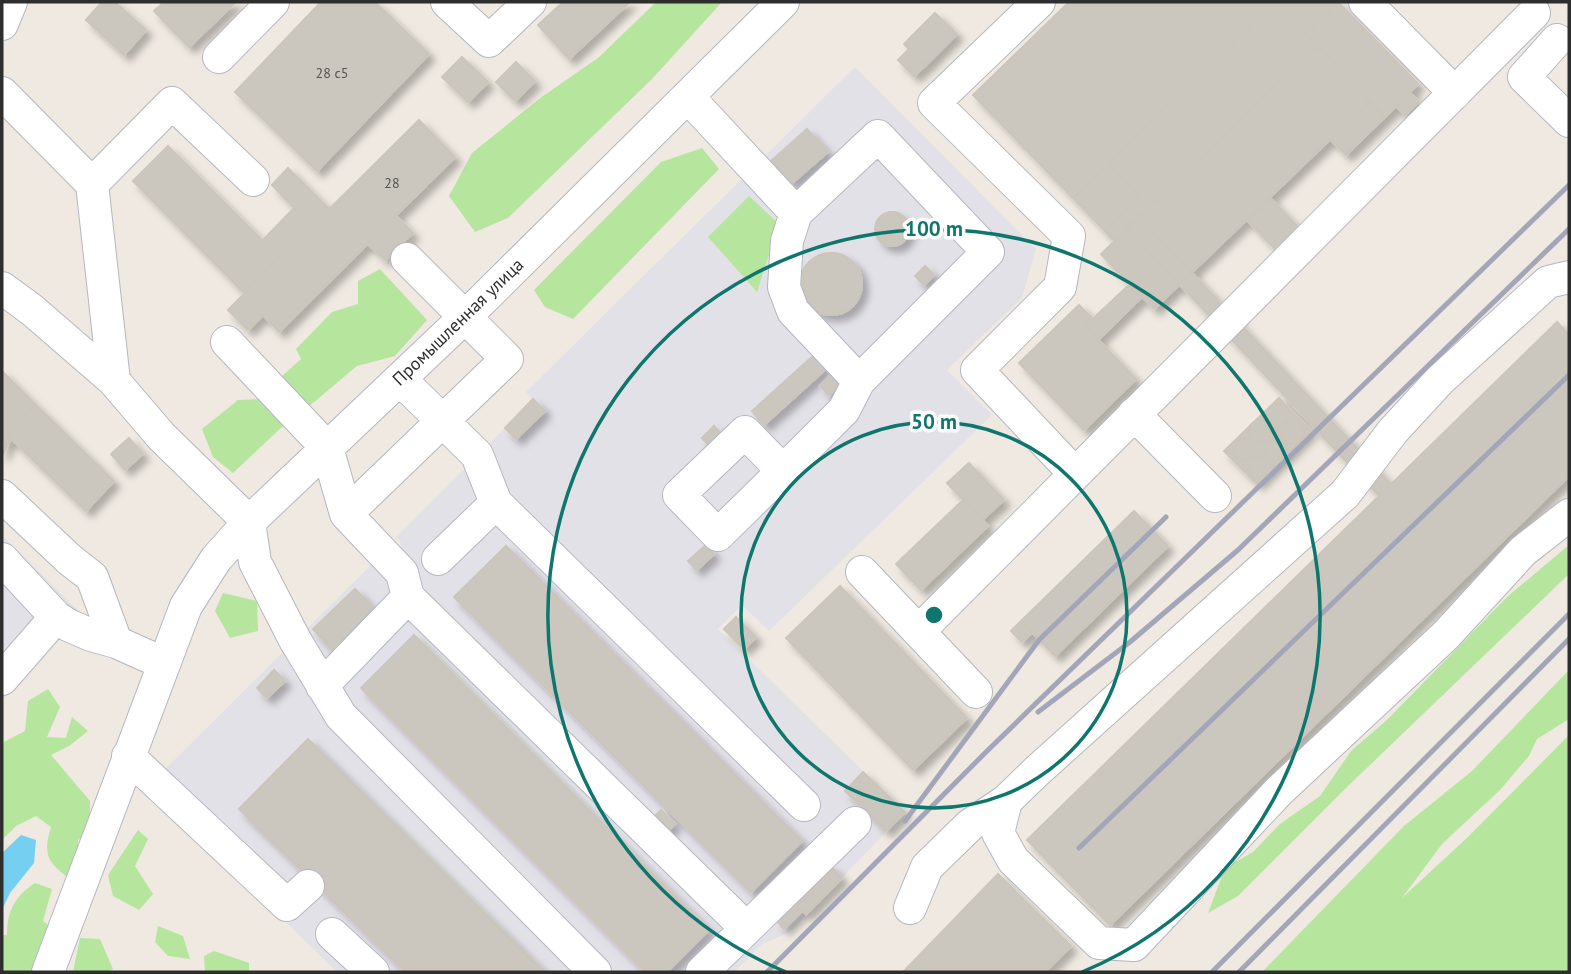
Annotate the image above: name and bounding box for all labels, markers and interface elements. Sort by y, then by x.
house number: 28 с5 [316,64,348,82]
house number: 28 [384,174,400,192]
text: 100 m [905,215,963,242]
street label: Промышленная улица [387,253,528,390]
text: 50 m [911,408,957,435]
centre of rings [922,603,946,627]

